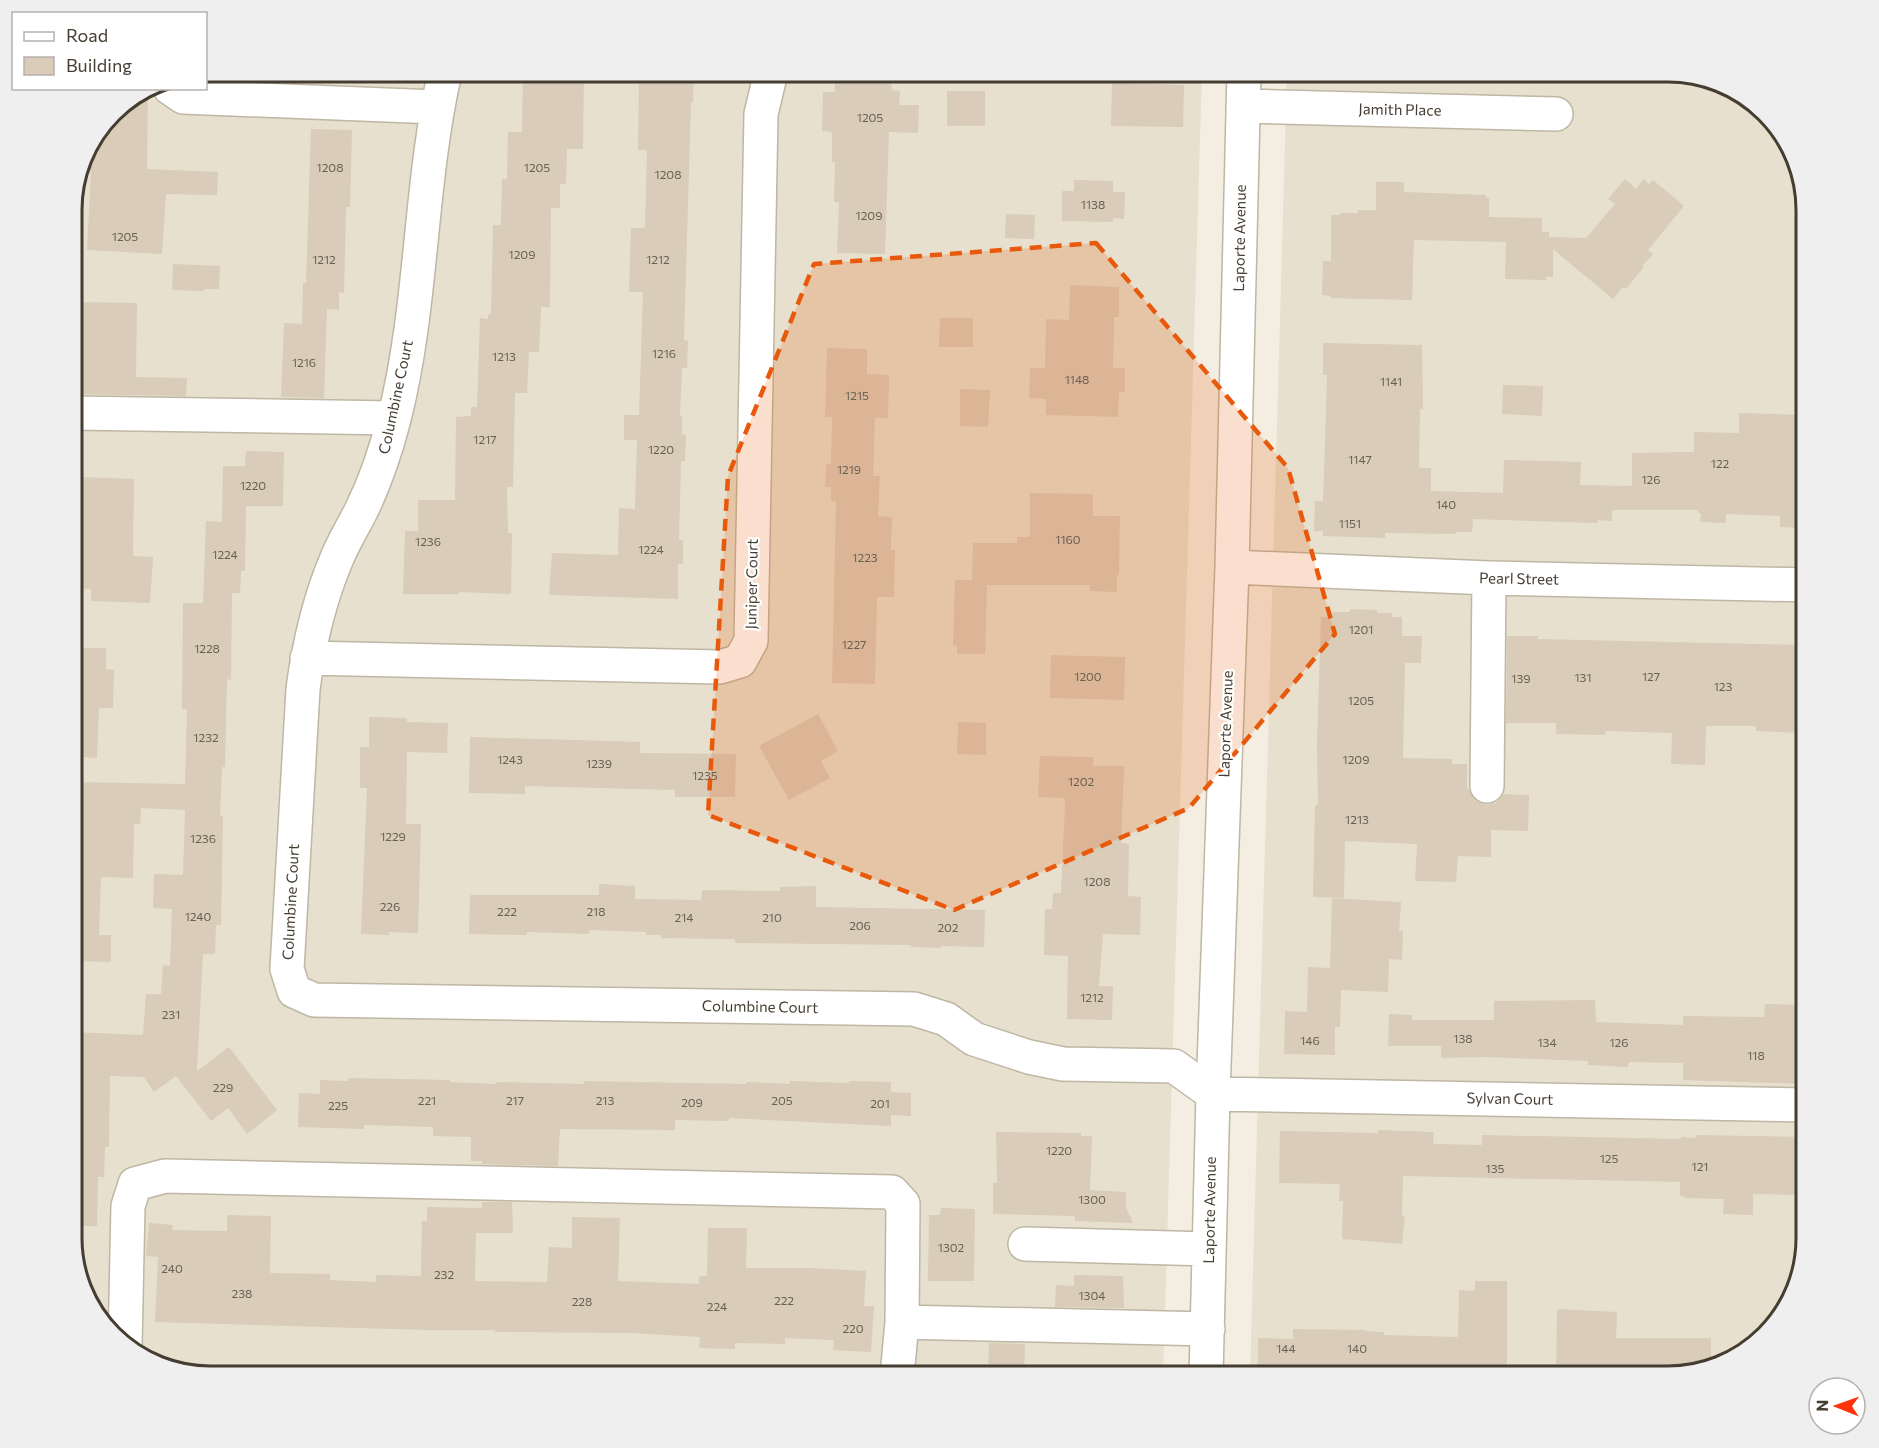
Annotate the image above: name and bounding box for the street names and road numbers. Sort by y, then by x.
street label: Jamith Place [1358,99,1442,119]
street label: Laporte Avenue [1229,184,1249,292]
street label: Columbine Court [374,338,416,456]
street label: Juniper Court [741,539,761,629]
street label: Pearl Street [1479,568,1559,588]
street label: Laporte Avenue [1214,670,1236,778]
street label: Columbine Court [278,843,302,961]
street label: Columbine Court [702,996,818,1016]
street label: Sylvan Court [1467,1088,1553,1108]
street label: Laporte Avenue [1199,1156,1219,1264]

